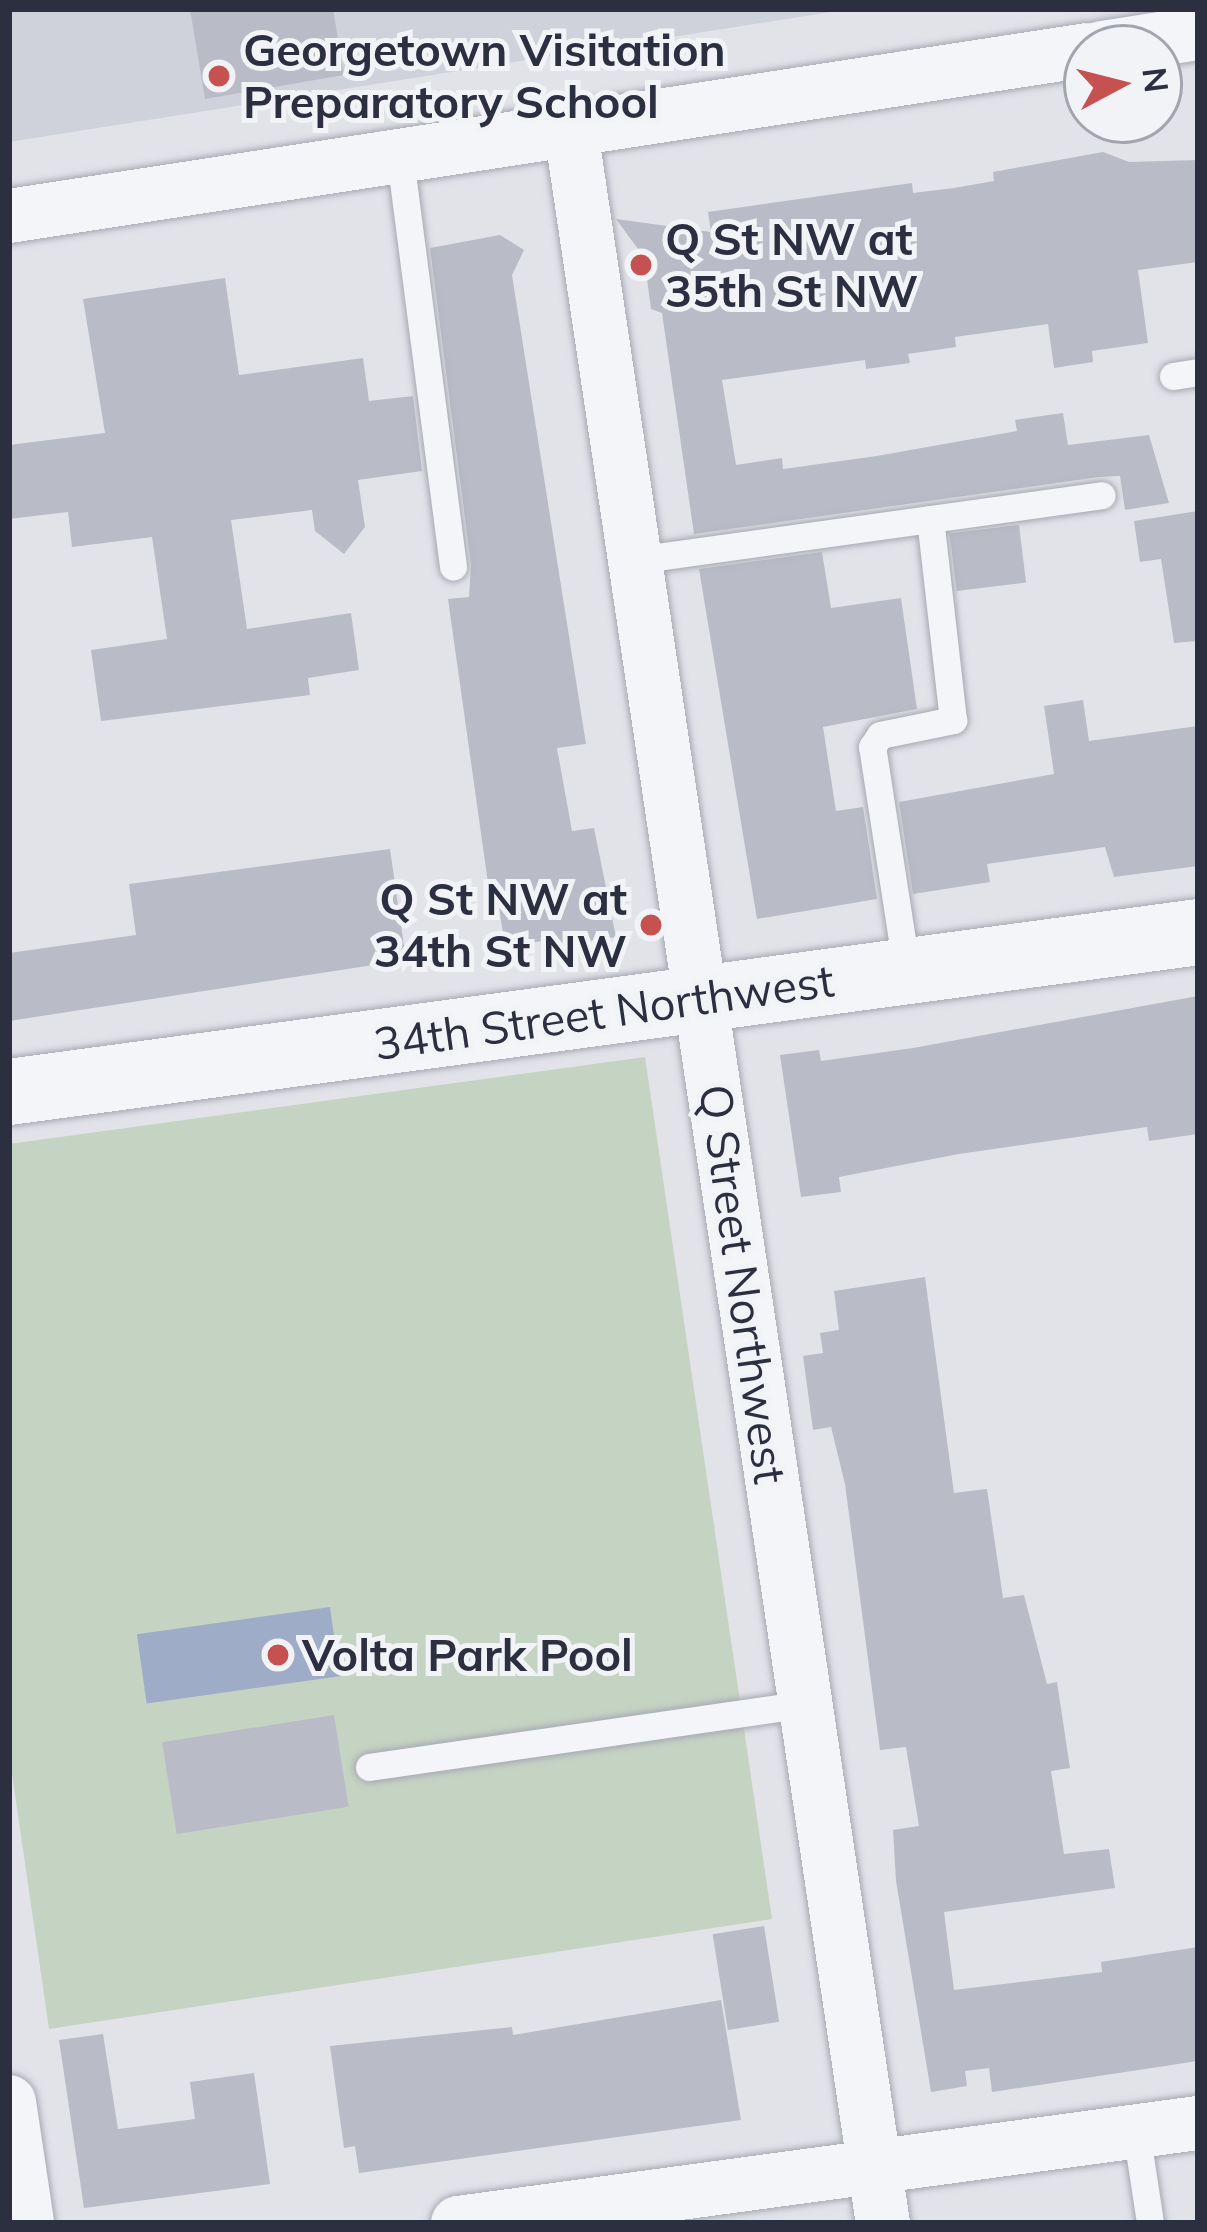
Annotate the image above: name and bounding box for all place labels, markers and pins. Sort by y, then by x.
place label: Georgetown Visitation Preparatory School [243,23,726,129]
marker: Georgetown Visitation Preparatory School [206,63,232,89]
place label: Q St NW at 35th St NW [665,212,918,318]
marker: Q St NW at 35th St NW [628,252,654,278]
place label: Q St NW at 34th St NW [374,872,627,978]
marker: Q St NW at 34th St NW [638,912,664,938]
place label: Volta Park Pool [302,1628,633,1682]
marker: Volta Park Pool [265,1642,291,1668]

